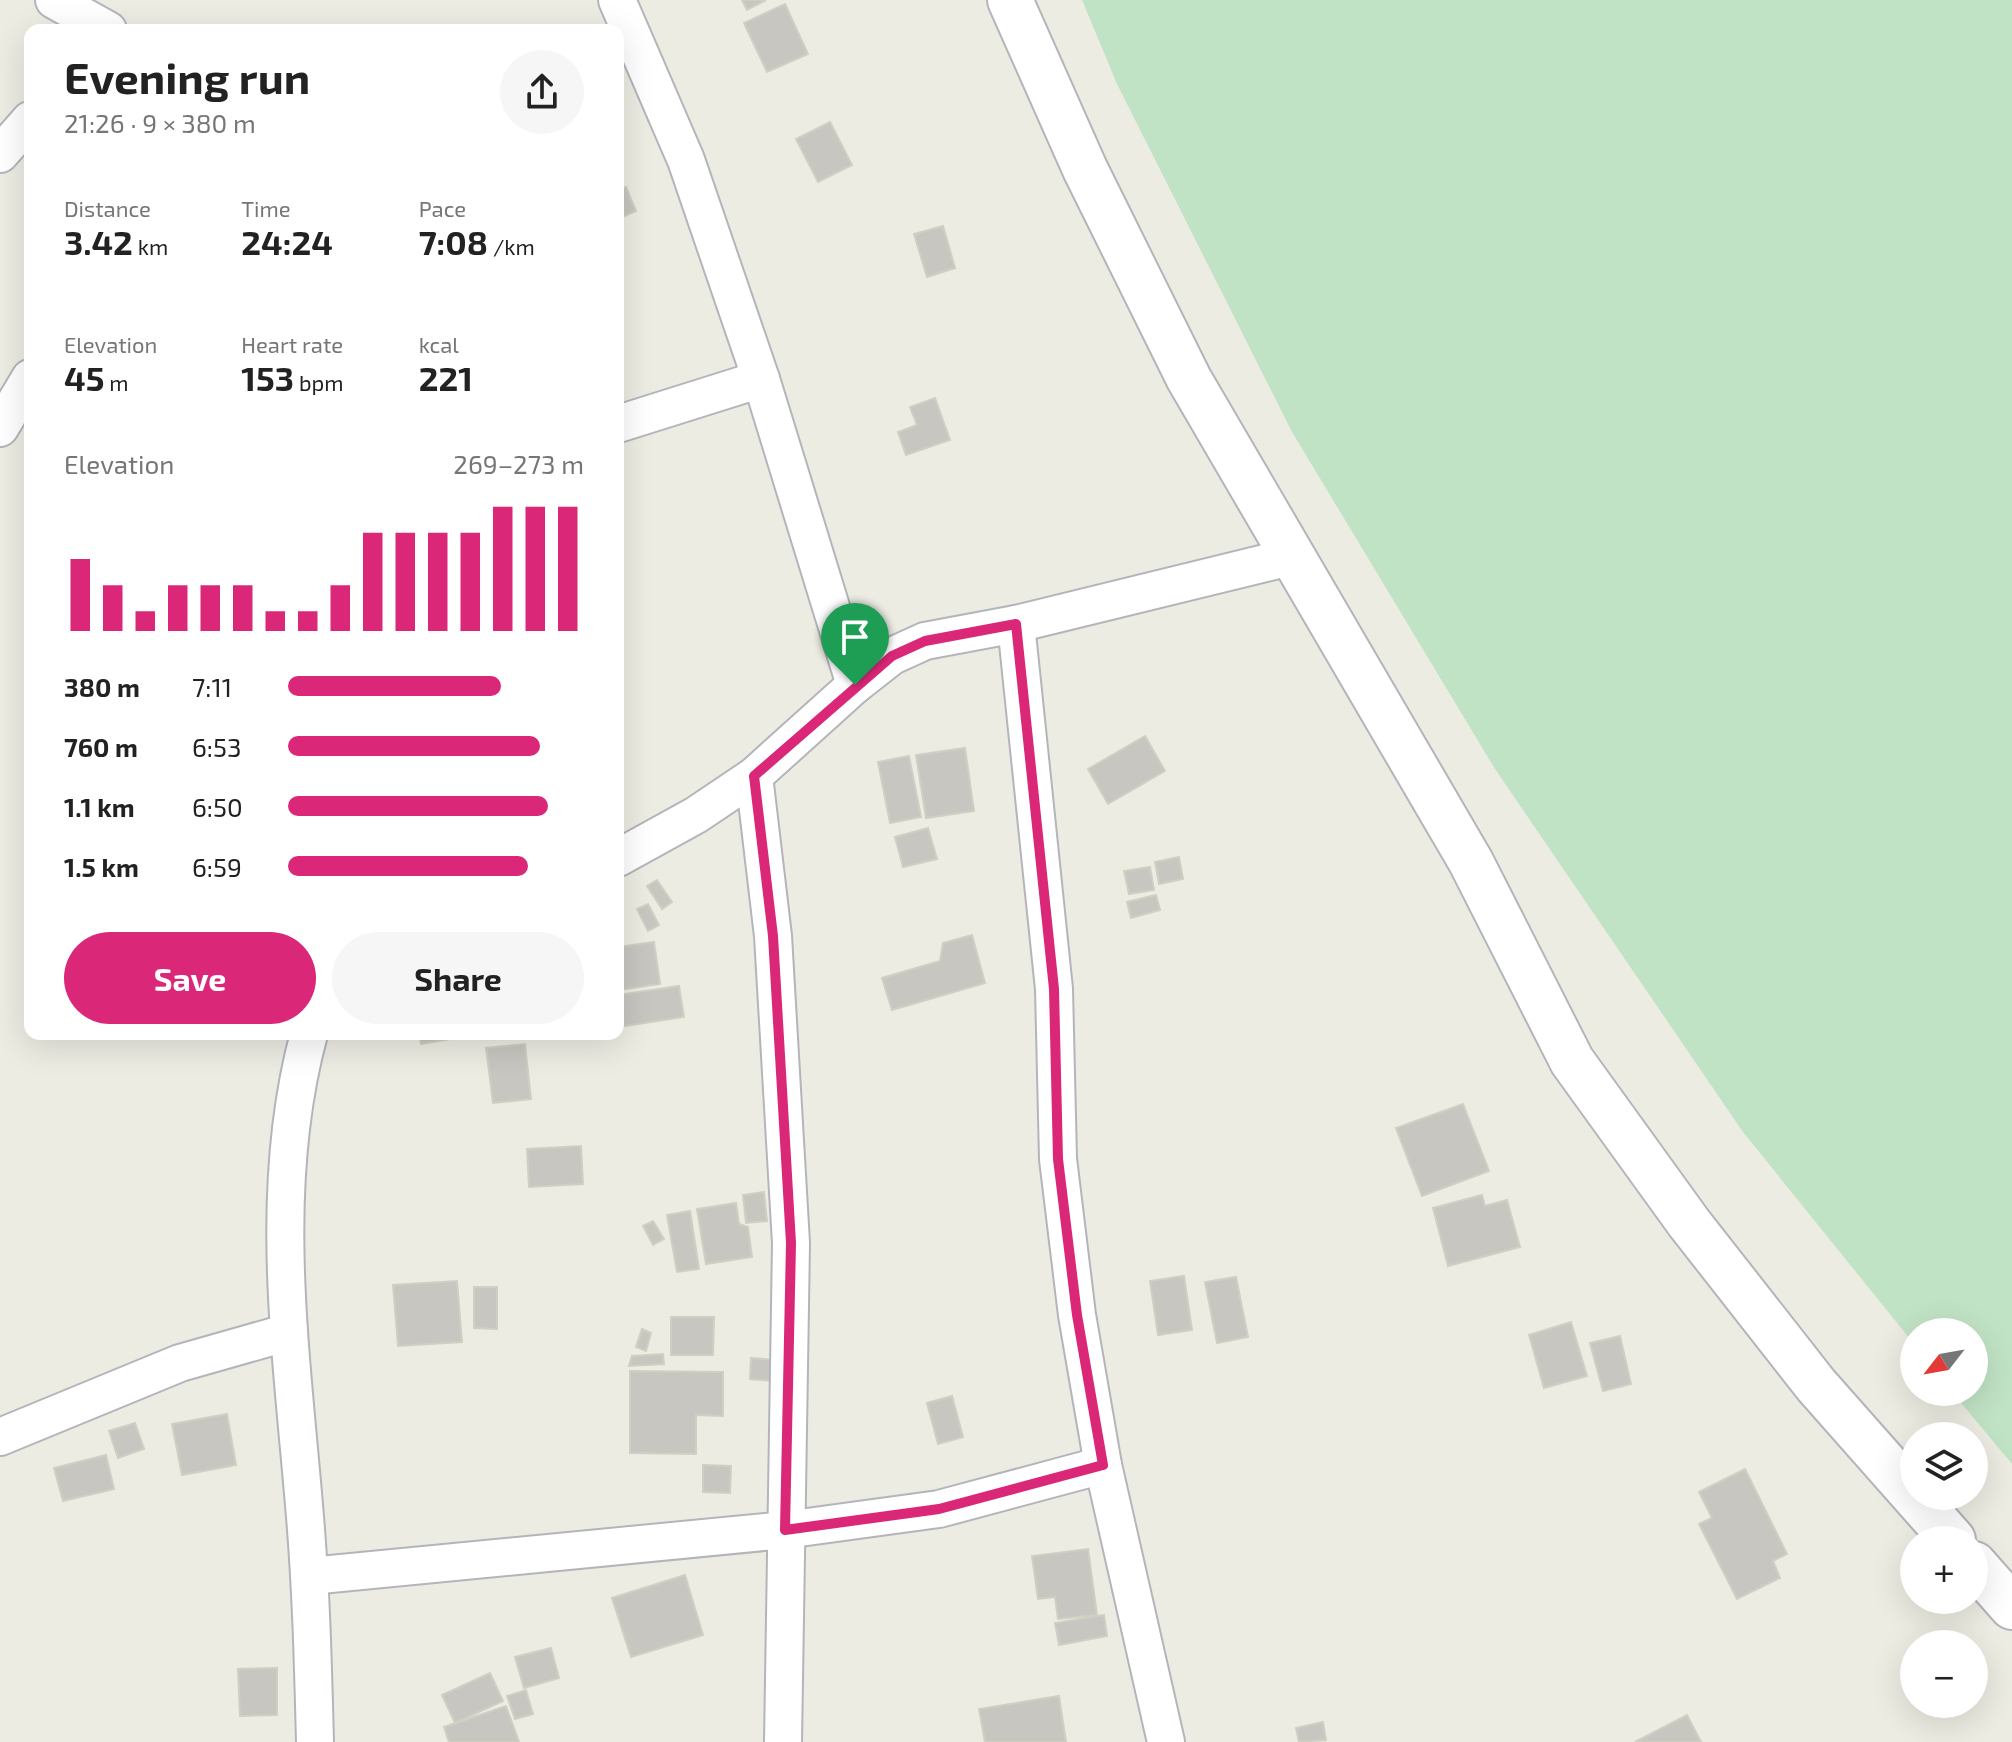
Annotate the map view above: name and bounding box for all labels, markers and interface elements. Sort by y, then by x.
text: Evening run [64,50,310,103]
button: share [500,50,584,134]
text: 21:26 · 9 × 380 m [64,107,256,138]
text: Distance [64,195,151,221]
text: Time [241,195,291,221]
text: Pace [419,195,466,221]
text: 3.42 [64,221,133,262]
text: 24:24 [241,221,333,262]
text: 7:08 [419,221,488,262]
text: km [133,233,168,259]
text: /km [488,233,535,259]
text: Elevation [64,331,157,357]
text: Heart rate [241,331,343,357]
text: kcal [419,331,459,357]
text: 45 [64,357,104,398]
text: 153 [241,357,294,398]
text: 221 [419,357,473,398]
text: m [104,369,129,395]
text: bpm [294,369,344,395]
text: Elevation [64,448,174,479]
text: 269–273 m [453,448,584,479]
pin [821,603,889,685]
icon: arrive [833,615,877,659]
text: 380 m [64,671,140,702]
text: 7:11 [192,671,232,702]
text: 760 m [64,731,138,762]
text: 6:53 [192,731,241,762]
text: 1.1 km [64,791,135,822]
text: 6:50 [192,791,243,822]
text: 1.5 km [64,851,139,882]
text: 6:59 [192,851,242,882]
button: Save [64,932,316,1024]
button: Share [332,932,584,1024]
north arrow [1900,1318,1988,1406]
map controls [1900,1318,1988,1718]
button: layers [1900,1422,1988,1510]
button: + [1900,1526,1988,1614]
button: − [1900,1630,1988,1718]

